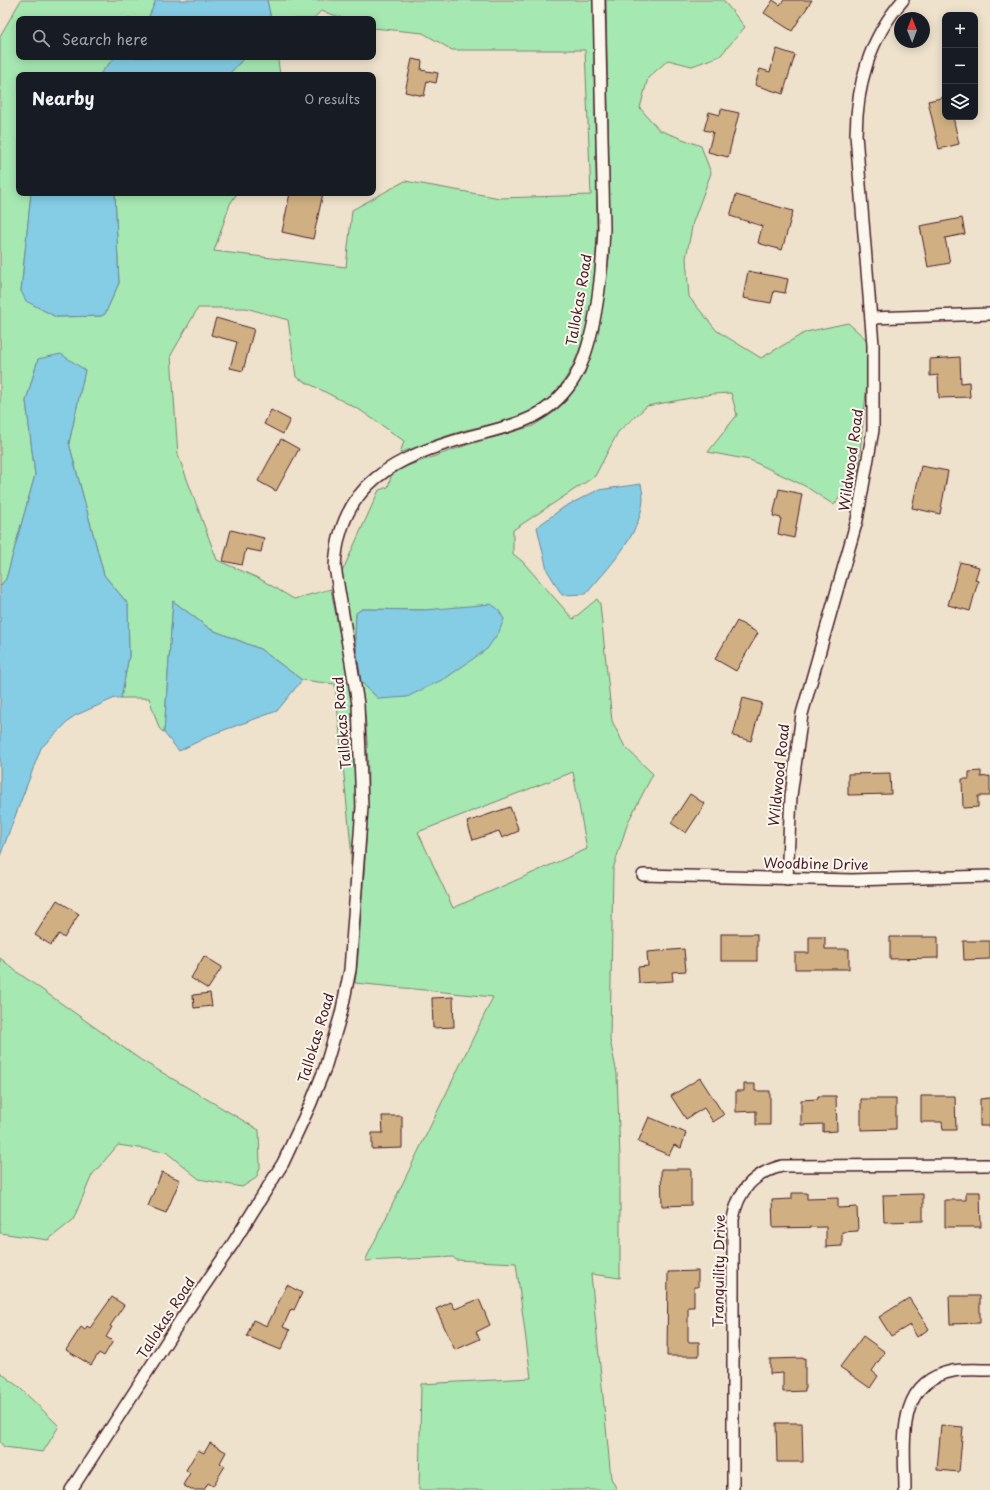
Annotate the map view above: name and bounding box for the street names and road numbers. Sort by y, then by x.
street label: Tallokas Road [560,252,597,348]
street label: Wildwood Road [833,407,868,512]
street label: Tallokas Road [327,676,356,770]
street label: Wildwood Road [763,723,794,827]
street label: Woodbine Drive [763,852,869,875]
street label: Tallokas Road [292,990,339,1086]
street label: Tranquility Drive [707,1214,730,1328]
street label: Tallokas Road [131,1273,200,1363]

